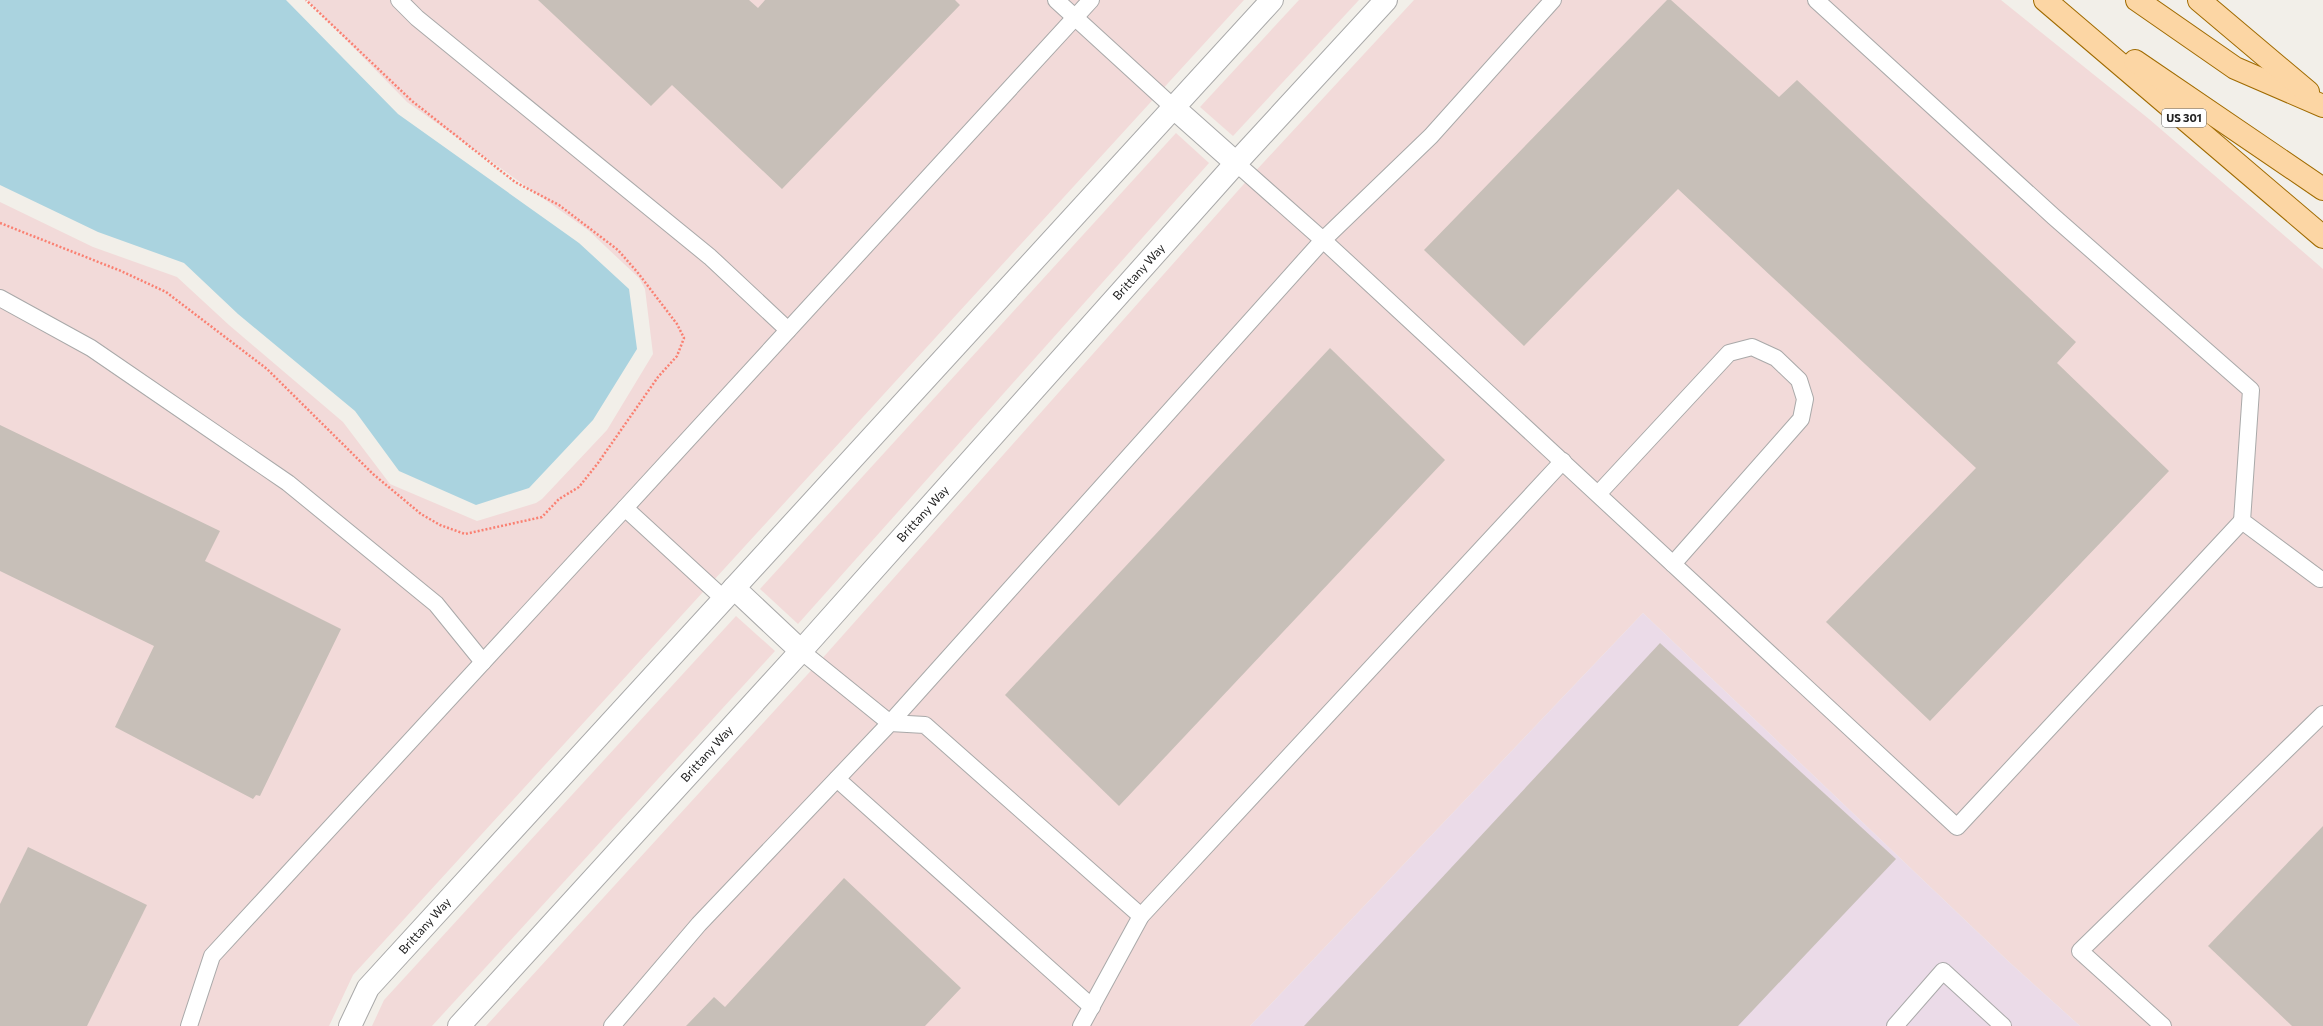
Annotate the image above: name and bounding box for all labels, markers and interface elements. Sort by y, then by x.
road number: US 301 [2162,109,2206,127]
street label: Brittany Way [1109,240,1167,302]
street label: Brittany Way [893,482,951,544]
street label: Brittany Way [677,722,735,784]
street label: Brittany Way [395,894,453,956]

